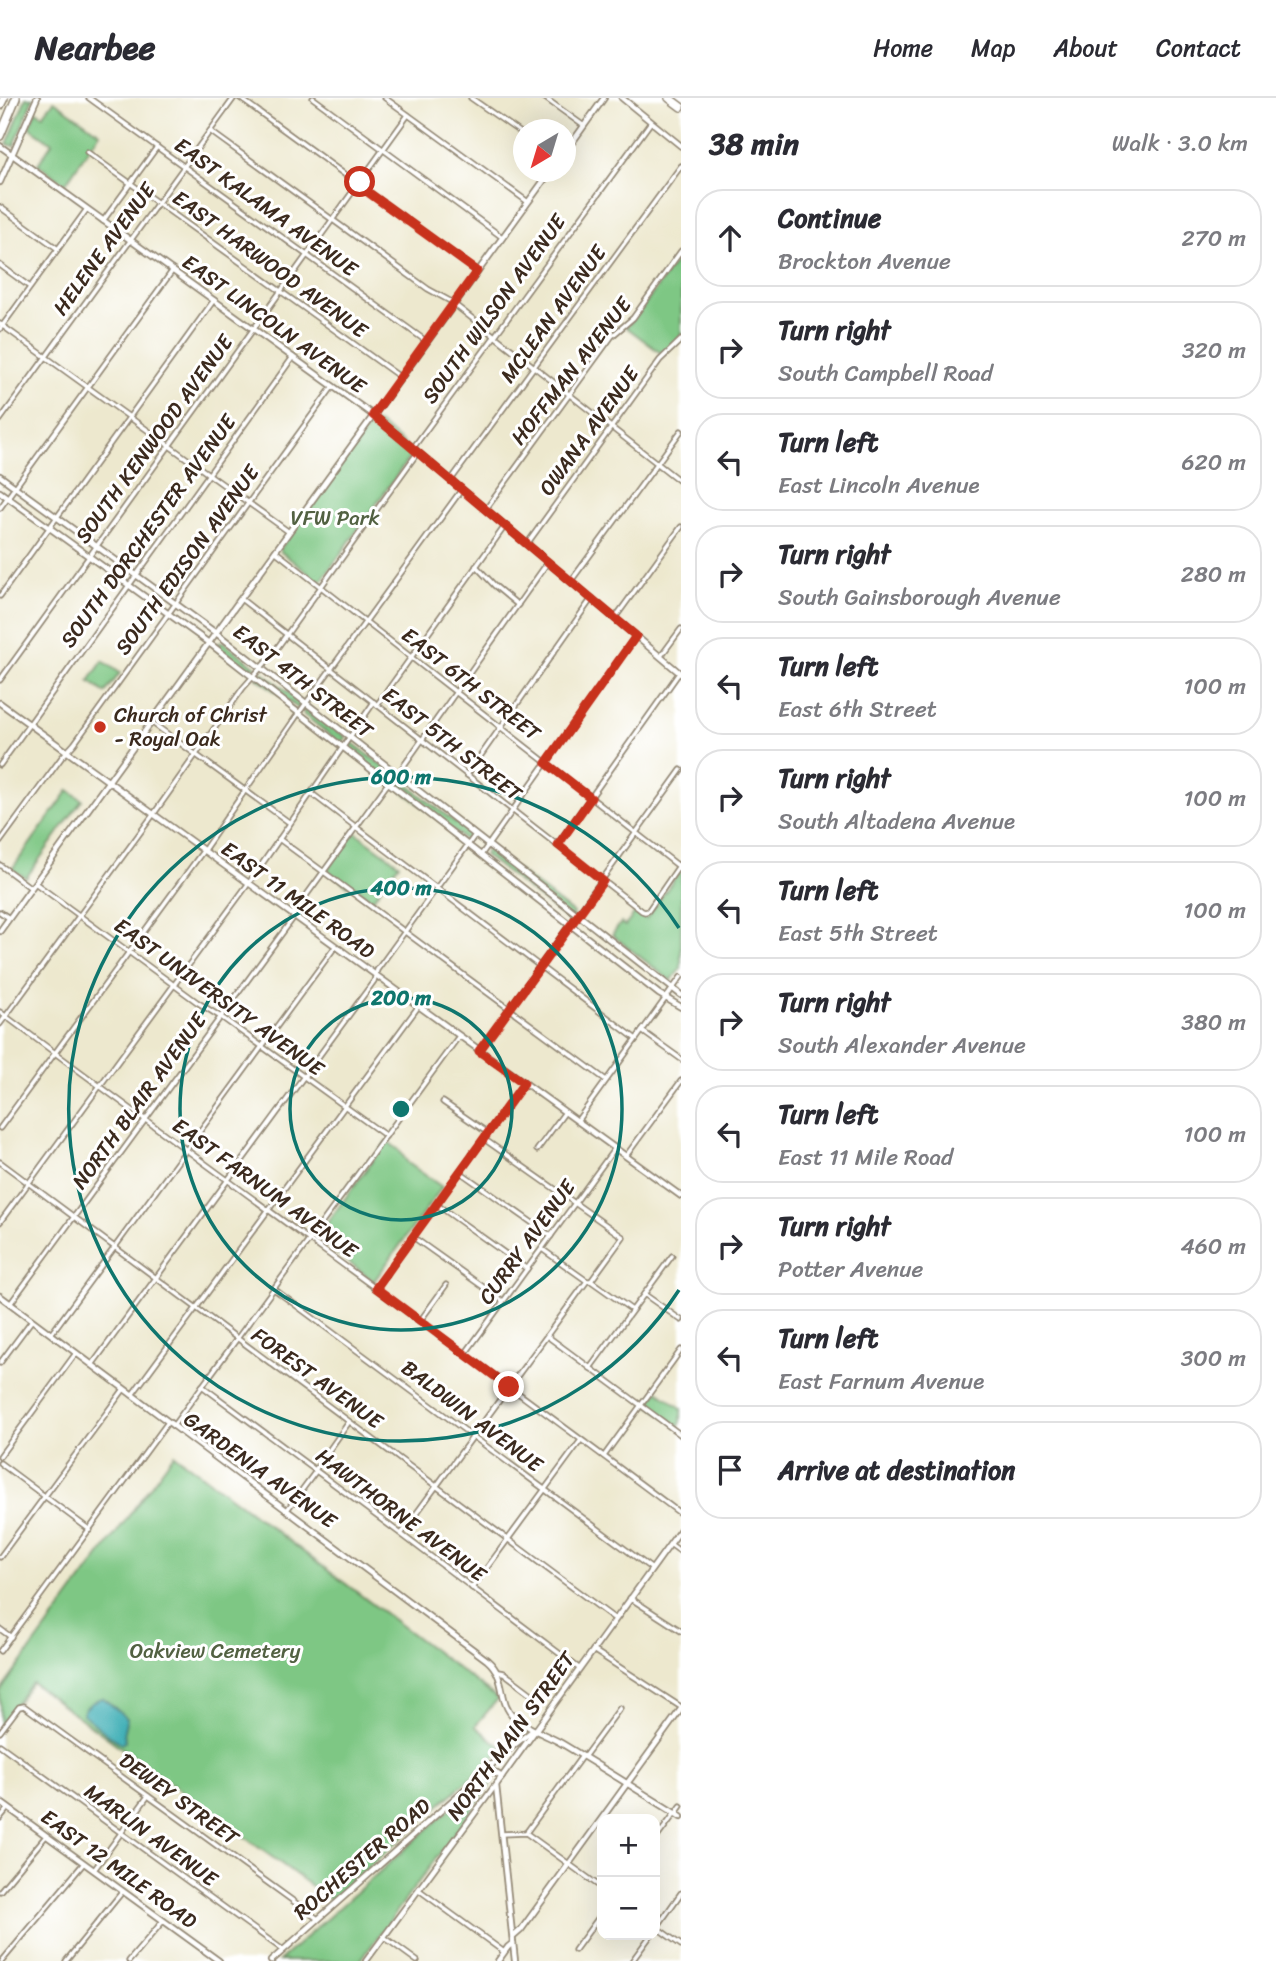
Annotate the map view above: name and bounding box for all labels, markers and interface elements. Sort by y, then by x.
text: Nearbee [35,19,155,77]
text: Home [873,27,933,69]
text: Map [971,27,1015,69]
text: About [1053,27,1118,69]
text: Contact [1156,27,1241,69]
text: 38 min [709,117,799,171]
north arrow [513,119,576,182]
text: Walk · 3.0 km [1112,123,1248,164]
street label: EAST KALAMA AVENUE [166,127,367,288]
route start [344,166,375,197]
street label: HELENE AVENUE [42,173,166,324]
street label: EAST HARWOOD AVENUE [164,180,377,349]
text: Continue [778,195,881,241]
street label: SOUTH WILSON AVENUE [412,205,577,412]
text: 270 m [1181,218,1246,259]
icon: ahead [711,219,749,257]
street label: MCLEAN AVENUE [490,236,617,391]
text: Brockton Avenue [778,241,951,282]
street label: EAST LINCOLN AVENUE [174,244,375,405]
street label: HOFFMAN AVENUE [501,287,642,454]
text: Turn right [778,307,891,353]
street label: SOUTH KENWOOD AVENUE [65,325,244,552]
text: 320 m [1182,330,1246,371]
icon: right [711,331,749,369]
text: South Campbell Road [778,353,993,394]
street label: OWANA AVENUE [529,357,650,504]
street label: SOUTH DORCHESTER AVENUE [50,405,247,656]
text: Turn left [778,419,878,465]
text: 620 m [1181,442,1246,483]
icon: left [711,443,749,481]
street label: SOUTH EDISON AVENUE [105,456,270,663]
text: East Lincoln Avenue [778,465,980,506]
park label: VFW Park [290,499,380,537]
text: Turn right [778,531,891,577]
text: 280 m [1181,554,1246,595]
icon: right [711,555,749,593]
text: South Gainsborough Avenue [778,577,1061,618]
street label: EAST 4TH STREET [224,614,383,749]
street label: EAST 6TH STREET [393,617,551,752]
text: Turn left [778,643,878,689]
text: 100 m [1183,666,1246,707]
icon: left [711,667,749,705]
street label: EAST 5TH STREET [374,677,532,812]
text: East 6th Street [778,689,937,730]
place label: Church of Christ - Royal Oak [114,696,268,758]
marker: Church of Christ - Royal Oak [92,719,108,735]
text: Turn right [778,755,891,801]
text: 600 m [370,758,432,796]
text: 100 m [1183,778,1246,819]
icon: right [711,779,749,817]
text: South Altadena Avenue [778,801,1015,842]
street label: EAST 11 MILE ROAD [213,831,384,970]
text: Turn left [778,867,878,913]
text: 400 m [369,869,432,907]
text: 100 m [1183,890,1246,931]
icon: left [711,891,749,929]
street label: EAST UNIVERSITY AVENUE [106,907,333,1087]
text: East 5th Street [778,913,938,954]
text: 200 m [370,979,432,1017]
text: Turn right [778,979,891,1025]
text: 380 m [1181,1002,1246,1043]
street label: NORTH BLAIR AVENUE [62,1003,217,1198]
icon: right [711,1003,749,1041]
text: South Alexander Avenue [778,1025,1026,1066]
text: Turn left [778,1091,878,1137]
centre of rings [389,1097,413,1121]
street label: EAST FARNUM AVENUE [164,1107,367,1269]
text: 100 m [1183,1114,1246,1155]
icon: left [711,1115,749,1153]
text: East 11 Mile Road [778,1137,953,1178]
street label: CURRY AVENUE [468,1170,587,1313]
text: Turn right [778,1203,891,1249]
text: 460 m [1180,1226,1246,1267]
icon: right [711,1227,749,1265]
text: Potter Avenue [778,1249,923,1290]
text: Turn left [778,1315,878,1361]
street label: FOREST AVENUE [243,1317,392,1440]
text: 300 m [1181,1338,1246,1379]
icon: left [711,1339,749,1377]
street label: BALDWIN AVENUE [393,1350,552,1483]
text: East Farnum Avenue [778,1361,984,1402]
route end [493,1371,524,1402]
street label: GARDENIA AVENUE [175,1401,346,1540]
street label: HAWTHORNE AVENUE [307,1438,496,1593]
text: Arrive at destination [778,1447,1015,1493]
icon: arrive [711,1451,749,1489]
park label: Oakview Cemetery [130,1632,300,1670]
street label: NORTH MAIN STREET [436,1642,586,1829]
street label: DEWEY STREET [111,1742,248,1857]
street label: MARLIN AVENUE [76,1773,227,1898]
street label: ROCHESTER ROAD [284,1788,440,1930]
street label: EAST 12 MILE ROAD [32,1799,206,1939]
map controls [597,1814,660,1940]
button: + [597,1814,660,1877]
button: − [597,1877,660,1940]

